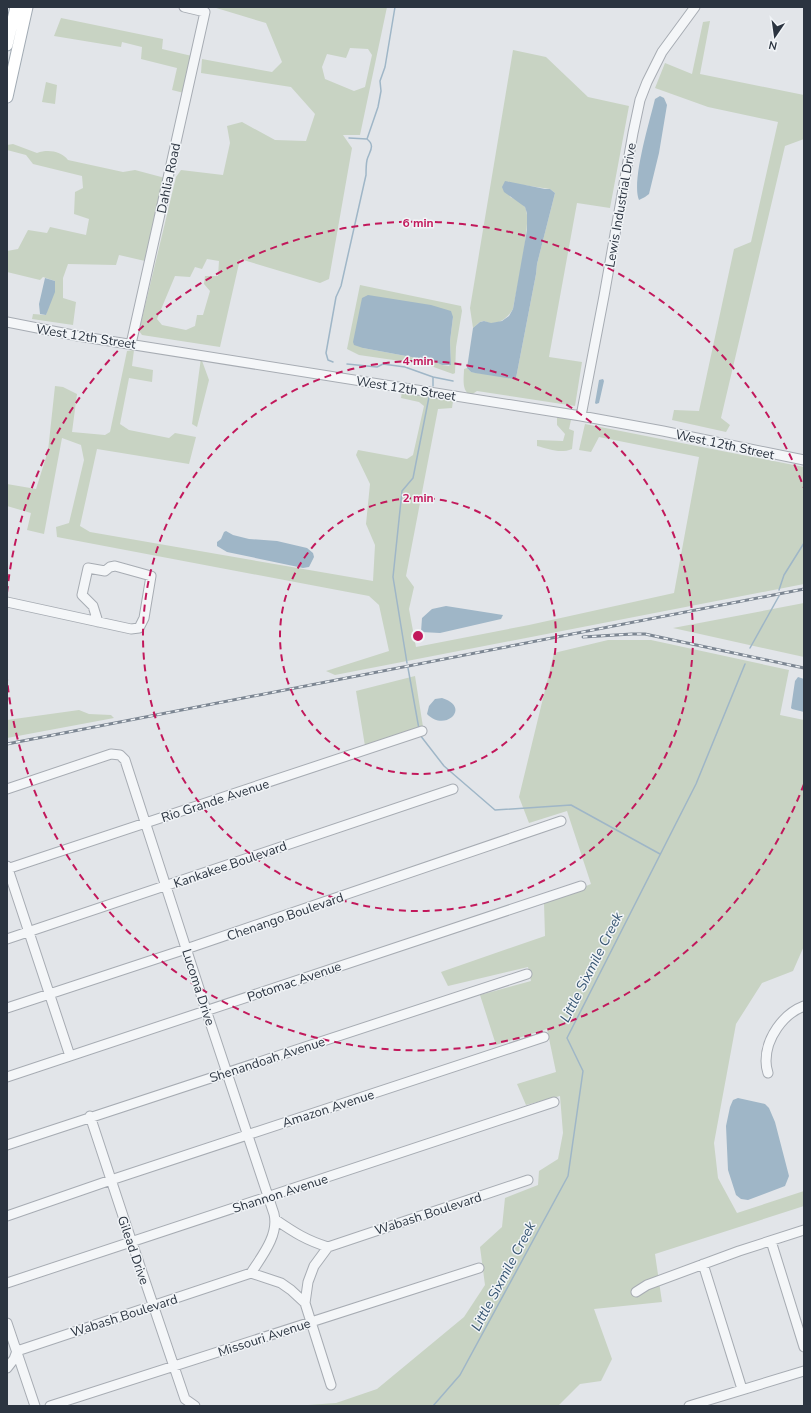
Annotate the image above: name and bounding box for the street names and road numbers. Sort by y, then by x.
street label: Dahlia Road [153,141,185,215]
street label: Lewis Industrial Drive [601,141,641,269]
street label: West 12th Street [35,320,138,354]
street label: West 12th Street [355,372,458,406]
street label: West 12th Street [674,426,776,464]
street label: Rio Grande Avenue [159,775,272,827]
street label: Kankakee Boulevard [171,837,289,893]
street label: Chenango Boulevard [225,889,346,945]
street label: Lucoma Drive [177,947,219,1028]
street label: Potomac Avenue [245,957,344,1006]
street label: Shenandoah Avenue [207,1033,328,1087]
street label: Amazon Avenue [280,1086,377,1132]
street label: Shannon Avenue [230,1170,330,1218]
street label: Wabash Boulevard [373,1188,484,1240]
street label: Gilead Drive [113,1213,153,1287]
street label: Wabash Boulevard [69,1290,180,1342]
street label: Missouri Avenue [216,1314,313,1361]

